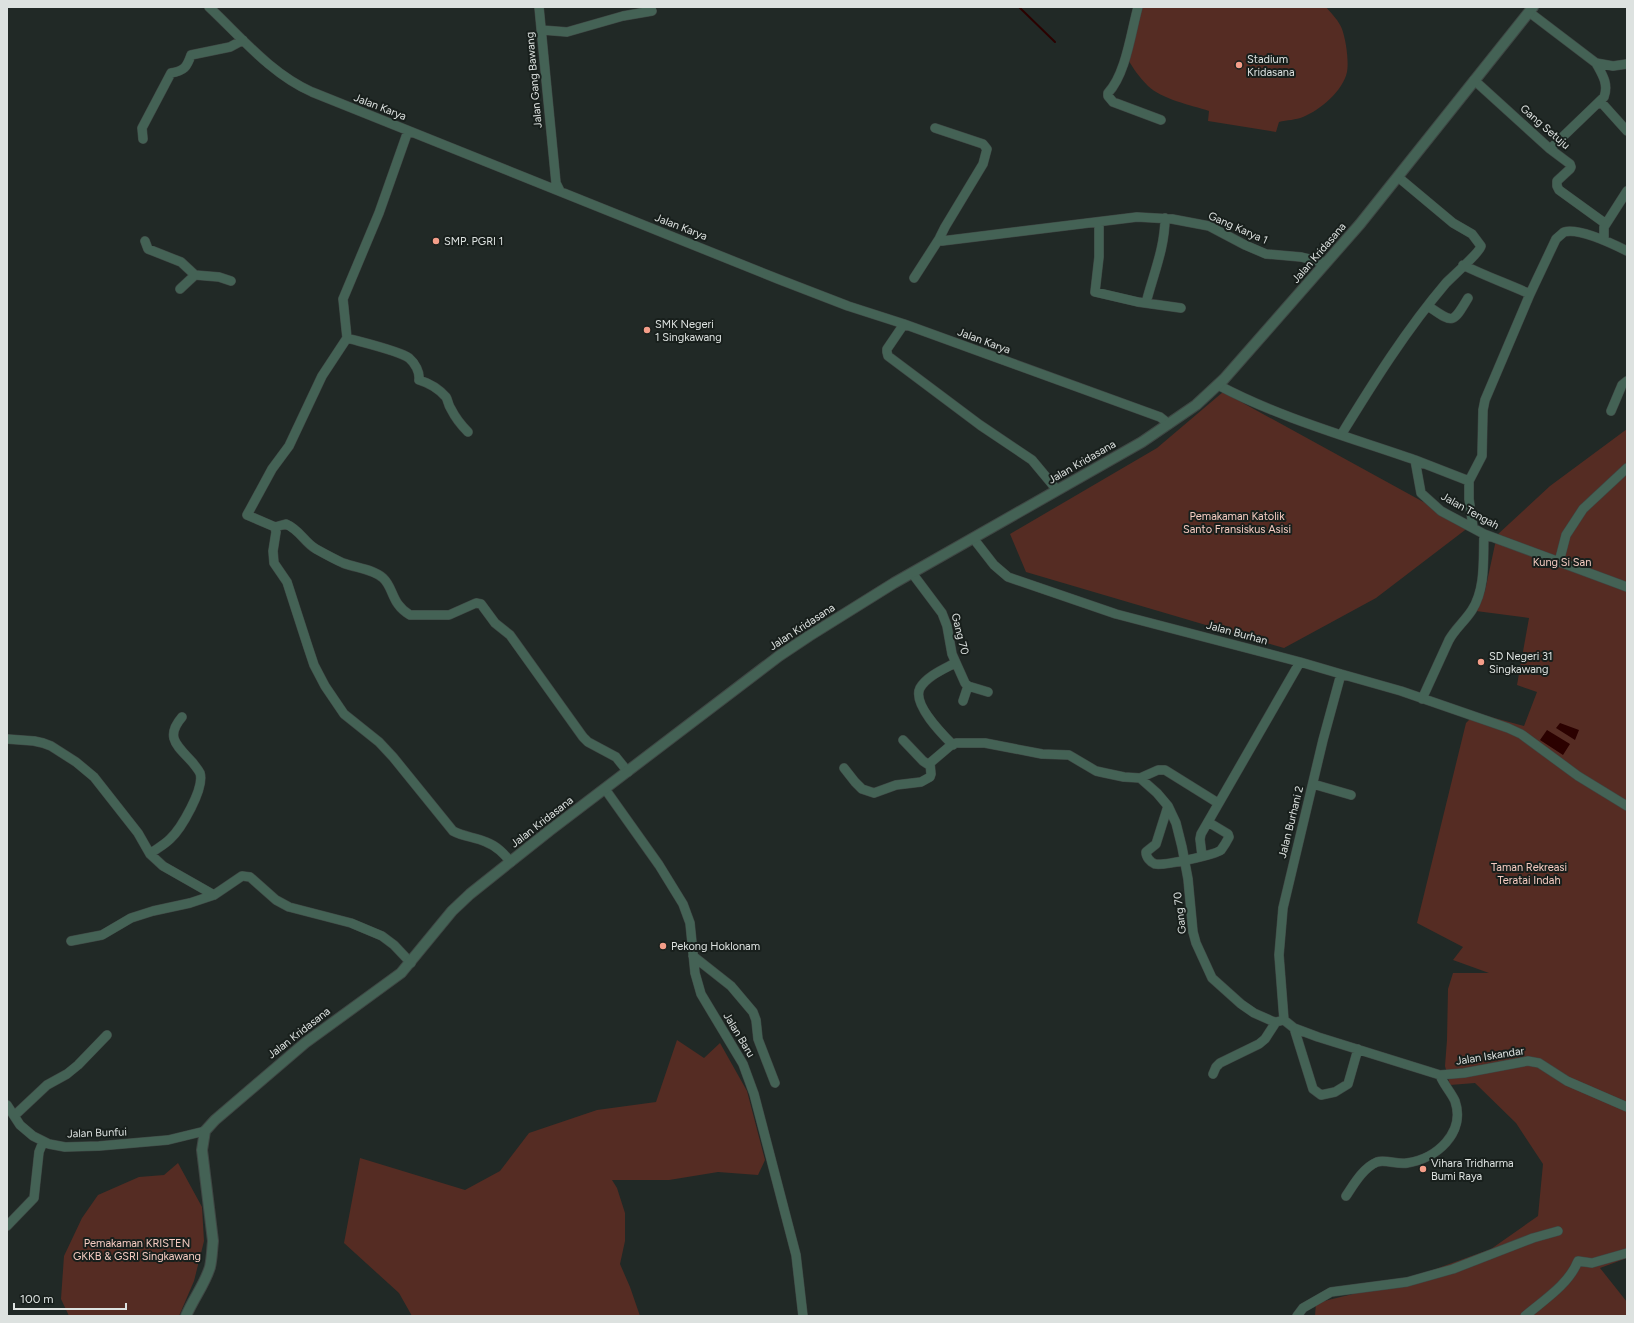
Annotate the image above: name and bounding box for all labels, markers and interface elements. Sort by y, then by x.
street label: Jalan Gang Bawang [523,31,545,129]
place label: Stadium Kridasana [1247,53,1295,79]
marker: Stadium Kridasana [1234,60,1244,70]
street label: Jalan Karya [352,91,408,123]
street label: Gang Setuju [1518,102,1572,152]
street label: Gang Karya 1 [1206,209,1270,247]
street label: Jalan Karya [653,211,709,243]
street label: Jalan Kridasana [1289,220,1349,286]
place label: SMP. PGRI 1 [444,235,503,248]
marker: SMP. PGRI 1 [431,236,441,246]
place label: SMK Negeri 1 Singkawang [655,318,722,344]
marker: SMK Negeri 1 Singkawang [642,325,652,335]
street label: Jalan Karya [956,325,1012,357]
street label: Jalan Kridasana [1046,437,1118,487]
street label: Jalan Tengah [1439,490,1501,532]
park label: Pemakaman Katolik Santo Fransiskus Asisi [1183,510,1291,536]
park label: Kung Si San [1533,556,1591,569]
street label: Jalan Kridasana [767,601,837,653]
street label: Gang 70 [949,612,971,656]
street label: Jalan Burhan [1205,619,1269,647]
place label: SD Negeri 31 Singkawang [1489,650,1553,676]
marker: SD Negeri 31 Singkawang [1476,657,1486,667]
street label: Jalan Burhani 2 [1276,785,1306,859]
street label: Jalan Kridasana [508,794,576,850]
park label: Taman Rekreasi Teratai Indah [1491,861,1567,887]
street label: Gang 70 [1171,891,1189,935]
place label: Pekong Hoklonam [671,940,760,953]
marker: Pekong Hoklonam [658,941,668,951]
street label: Jalan Kridasana [265,1005,333,1061]
street label: Jalan Baru [720,1010,758,1060]
street label: Jalan Iskandar [1455,1044,1525,1068]
street label: Jalan Bunfui [67,1125,127,1141]
place label: Vihara Tridharma Bumi Raya [1431,1157,1514,1183]
marker: Vihara Tridharma Bumi Raya [1418,1164,1428,1174]
park label: Pemakaman KRISTEN GKKB & GSRI Singkawang [73,1237,201,1263]
scale bar [14,1285,126,1311]
text: 100 m [20,1292,54,1306]

